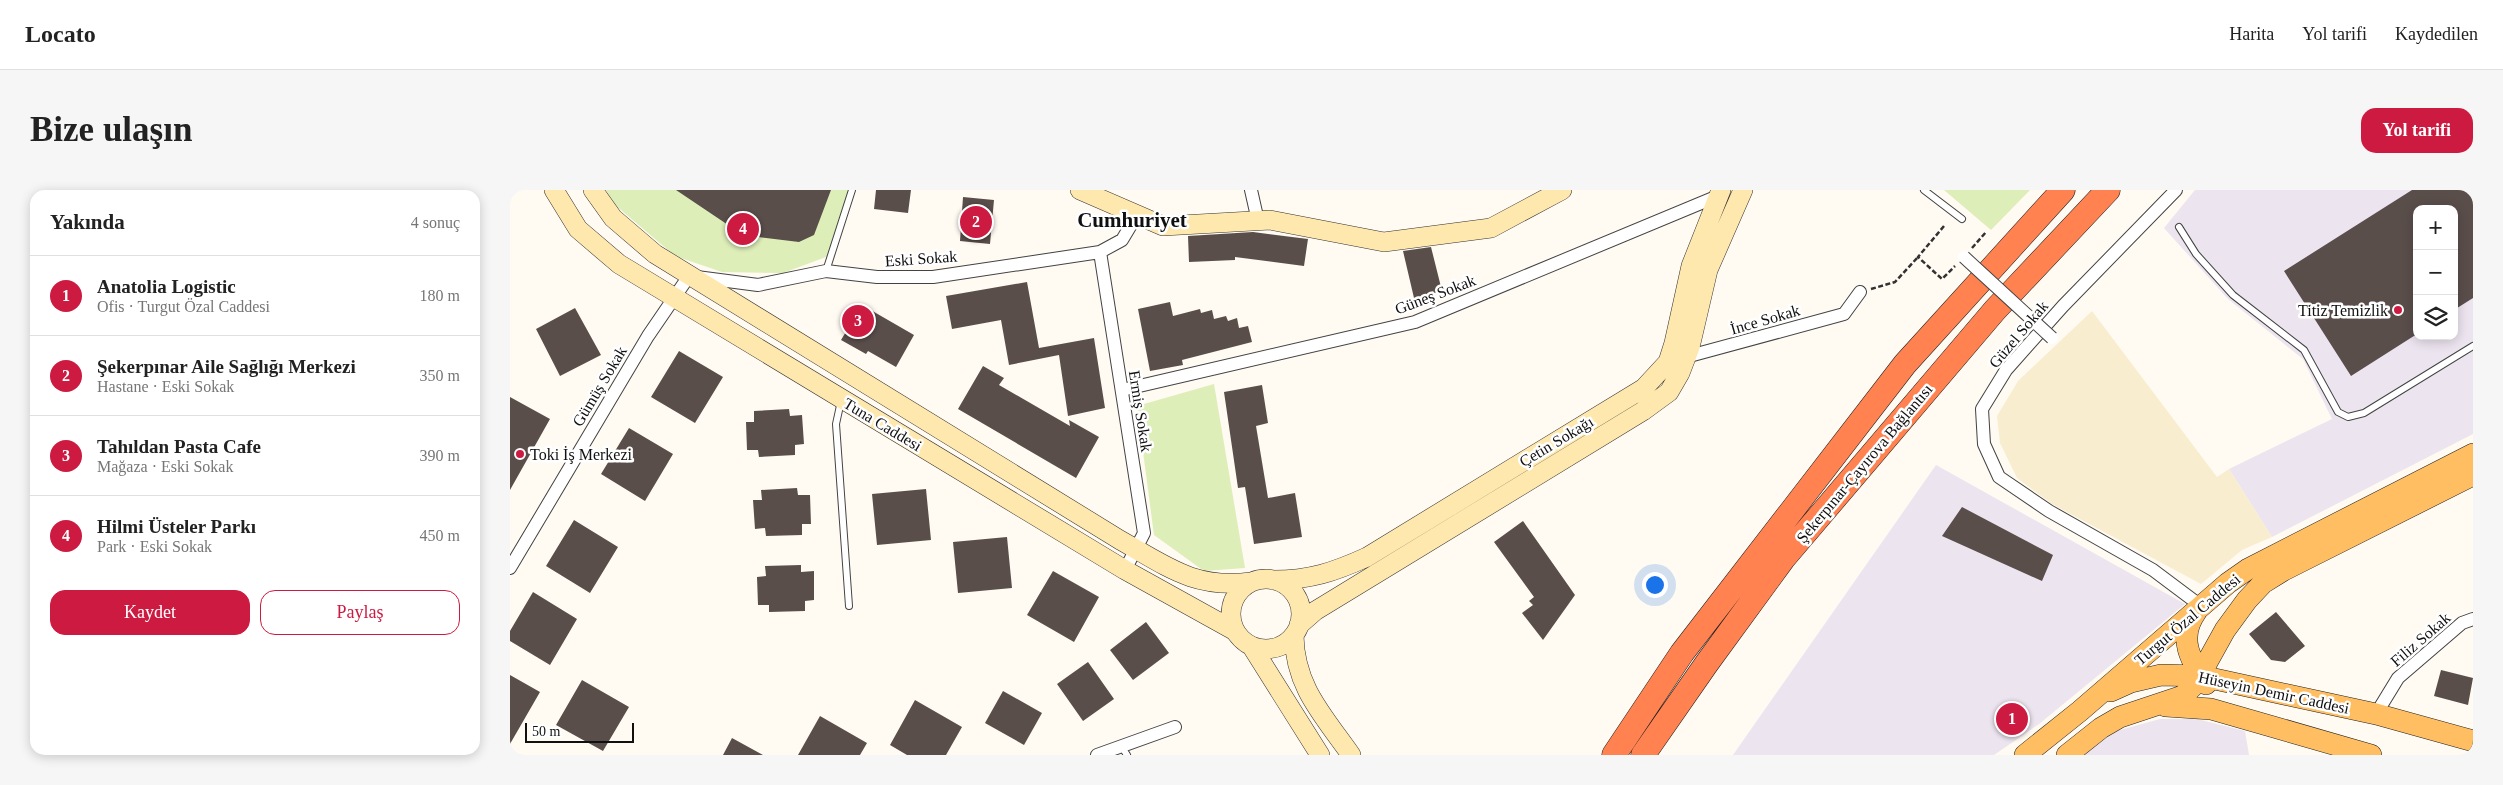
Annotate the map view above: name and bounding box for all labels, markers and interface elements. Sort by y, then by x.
text: Locato [25,21,96,47]
text: Harita [2229,24,2274,44]
text: Yol tarifi [2302,24,2367,44]
text: Kaydedilen [2395,24,2478,44]
button: Yol tarifi [2361,108,2473,153]
text: Bize ulaşın [30,110,192,149]
pin: 2 [960,203,992,241]
map controls [2413,205,2458,340]
button: + [2413,205,2458,250]
district label: Cumhuriyet [1077,208,1187,232]
text: Yakında [50,210,125,234]
pin: 4 [727,210,759,248]
text: 4 sonuç [411,214,460,231]
street label: Eski Sokak [884,247,958,270]
button: − [2413,250,2458,295]
street label: Güneş Sokak [1393,271,1478,319]
text: Anatolia Logistic [97,276,236,297]
text: 1 [62,287,70,304]
text: 180 m [420,287,460,304]
button: layers [2413,295,2458,340]
street label: Güzel Sokak [1985,297,2051,371]
text: Ofis · Turgut Özal Caddesi [97,298,270,315]
street label: İnce Sokak [1728,301,1802,338]
pin: 3 [842,302,874,340]
place label: Titiz Temizlik [2298,302,2388,319]
marker: Titiz Temizlik [2392,304,2404,316]
street label: Gümüş Sokak [569,343,631,430]
text: Şekerpınar Aile Sağlığı Merkezi [97,356,356,377]
text: 2 [62,367,70,384]
text: 350 m [420,367,460,384]
street label: Ermiş Sokak [1125,369,1155,453]
text: Hastane · Eski Sokak [97,378,234,395]
street label: Şekerpınar-Çayırova Bağlantısı [1793,380,1937,547]
street label: Tuna Caddesi [841,395,925,455]
street label: Çetin Sokağı [1516,412,1597,471]
text: Tahıldan Pasta Cafe [97,436,261,457]
place label: Toki İş Merkezi [530,446,633,464]
text: 3 [62,447,70,464]
text: 390 m [420,447,460,464]
marker: Toki İş Merkezi [514,448,526,460]
text: Mağaza · Eski Sokak [97,458,233,475]
text: Hilmi Üsteler Parkı [97,516,256,537]
text: 4 [62,527,70,544]
text: 450 m [420,527,460,544]
text: Park · Eski Sokak [97,538,212,555]
street label: Turgut Özal Caddesi [2131,570,2245,669]
your location [1642,572,1668,598]
button: Kaydet [50,590,250,635]
button: Paylaş [260,590,460,635]
street label: Filiz Sokak [2387,609,2454,670]
street label: Hüseyin Demir Caddesi [2197,668,2351,718]
pin: 1 [1996,700,2028,738]
scale bar [525,720,634,743]
text: 50 m [532,724,560,739]

